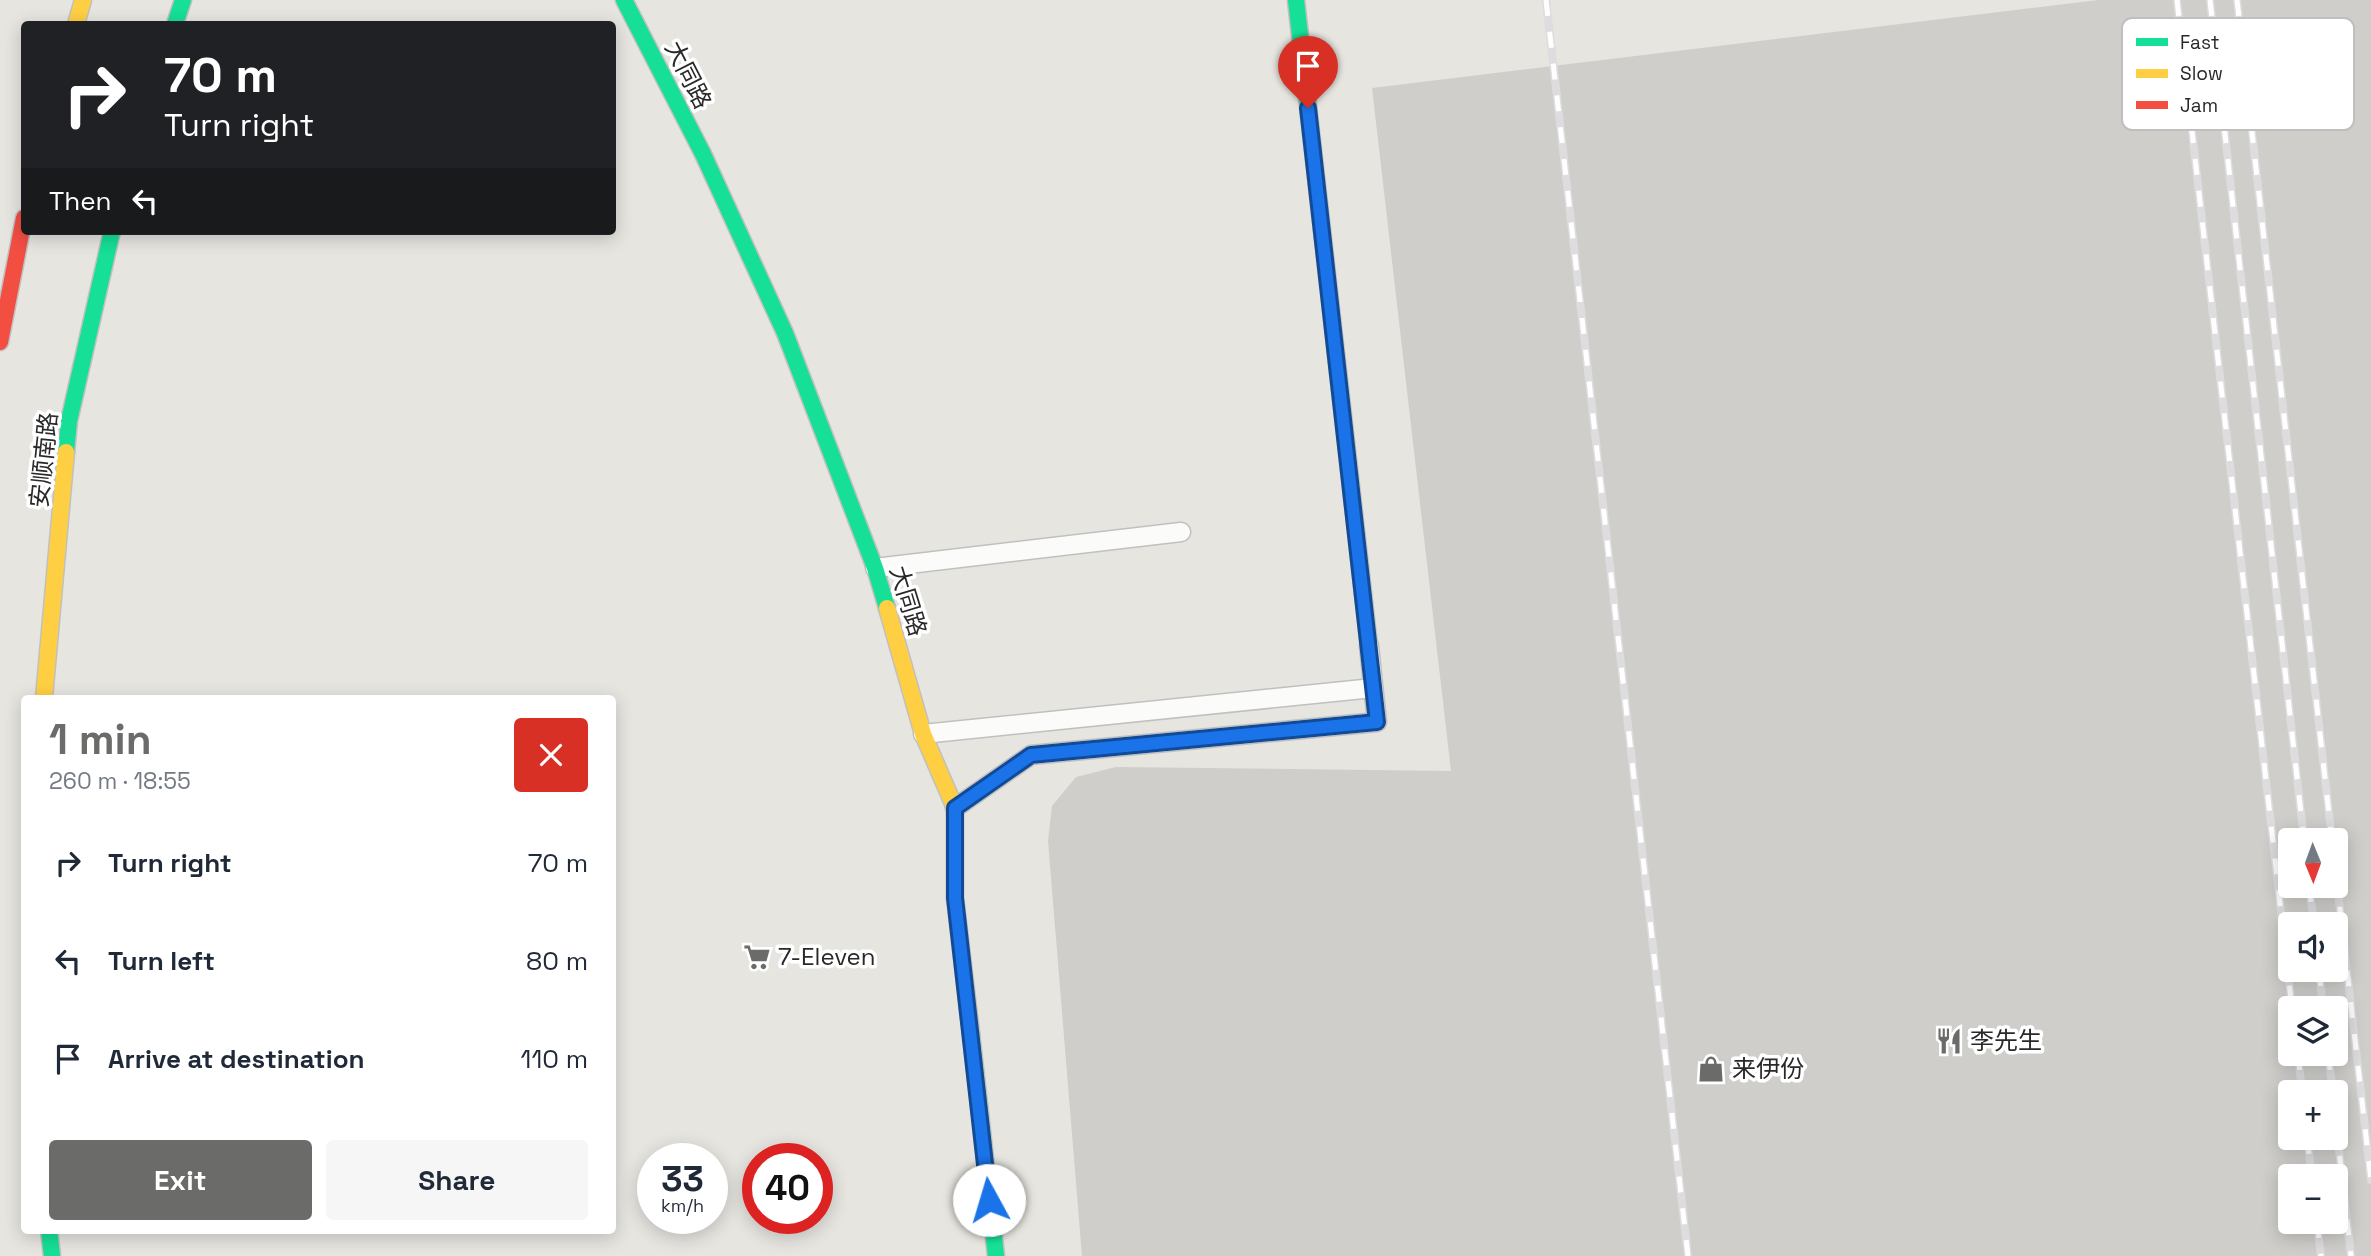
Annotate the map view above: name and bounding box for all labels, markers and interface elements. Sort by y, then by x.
legend [2122,18,2354,130]
text: Fast [2180,30,2220,55]
street label: 大同路 [658,36,719,114]
pin [1278,36,1338,108]
text: 70 m [164,44,277,106]
icon: arrive [1289,47,1327,85]
icon: right [49,49,140,140]
text: Slow [2180,61,2223,86]
text: Jam [2180,93,2218,118]
text: Turn right [164,105,314,145]
icon: left [126,182,164,220]
text: Then [49,184,112,218]
street label: 安顺南路 [23,411,64,509]
street label: 大同路 [883,562,934,640]
text: 1 min [49,713,152,766]
button: close [514,718,588,792]
text: 260 m · 18:55 [49,766,191,796]
north arrow [2278,828,2348,898]
map controls [2278,828,2348,1234]
icon: right [49,844,87,882]
text: Turn right [108,846,232,880]
text: 70 m [528,846,588,880]
button: sound [2278,912,2348,982]
place label: 7-Eleven [778,941,876,972]
icon: left [49,942,87,980]
supermarket icon: 7-Eleven [742,942,772,972]
text: Turn left [108,944,215,978]
text: 80 m [526,944,588,978]
button: layers [2278,996,2348,1066]
place label: 李先生 [1970,1025,2042,1056]
restaurant icon: 李先生 [1934,1026,1964,1056]
icon: arrive [49,1040,87,1078]
text: Arrive at destination [108,1042,365,1076]
text: 110 m [521,1042,588,1076]
place label: 来伊份 [1732,1053,1804,1084]
shop icon: 来伊份 [1696,1054,1726,1084]
button: + [2278,1080,2348,1150]
button: Exit [49,1140,312,1220]
button: Share [326,1140,588,1220]
speed limit sign: 40 [742,1143,833,1234]
text: 33 [661,1157,704,1201]
position arrow [952,1163,1026,1237]
button: − [2278,1164,2348,1234]
text: km/h [661,1194,704,1217]

